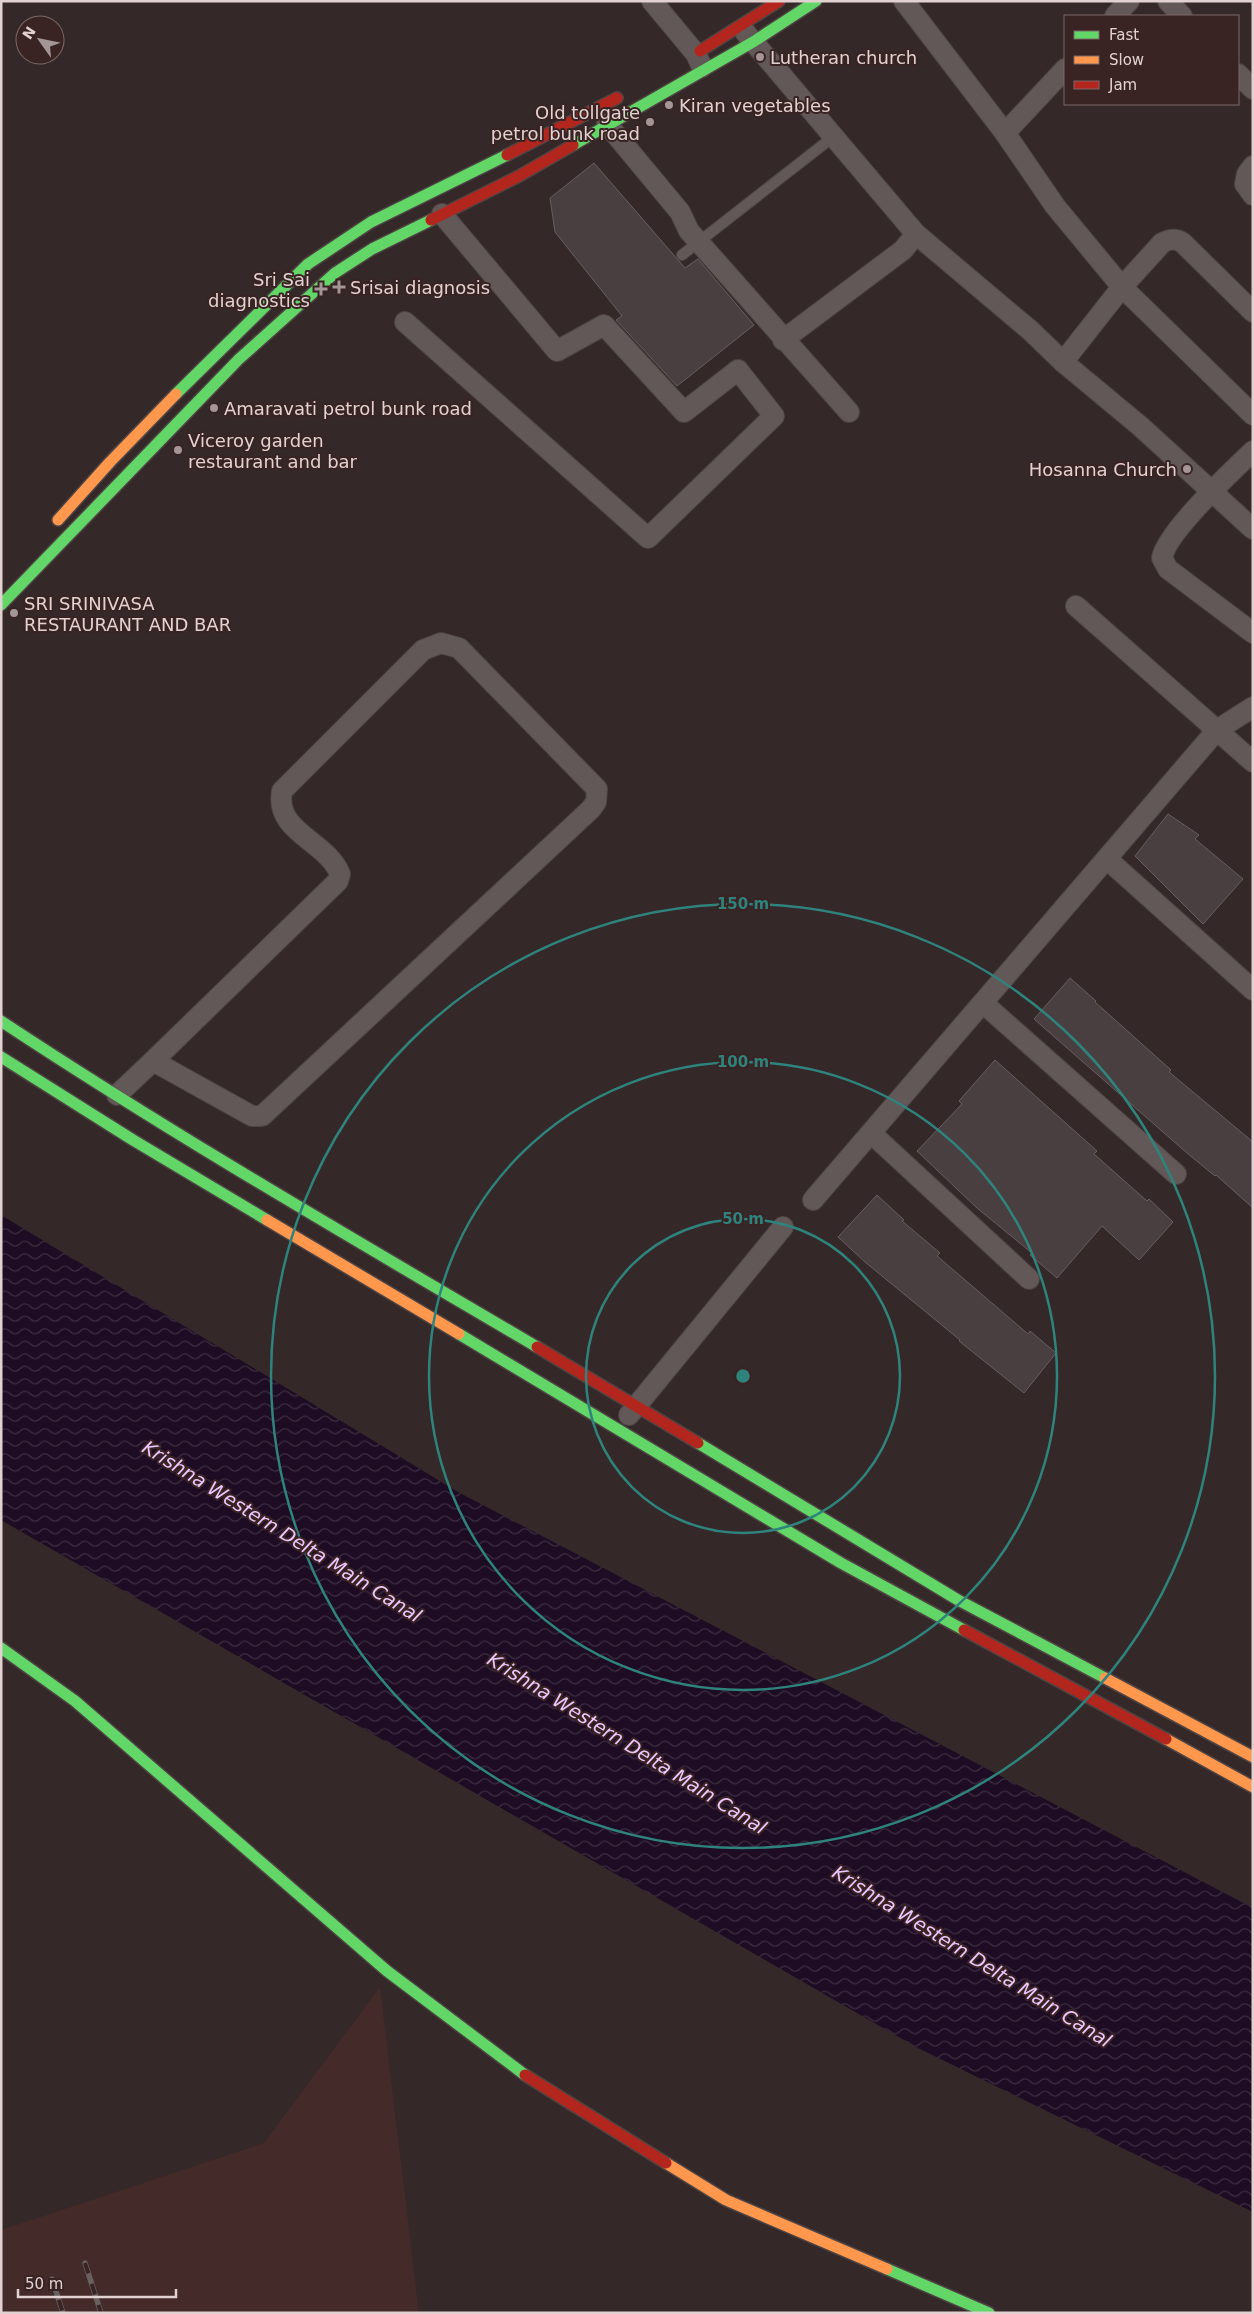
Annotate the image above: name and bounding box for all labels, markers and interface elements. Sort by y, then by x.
north arrow [15,15,65,65]
legend [1064,15,1239,105]
text: N [19,24,39,42]
text: Fast [1109,26,1139,44]
place label: Lutheran church [770,47,917,68]
marker: Lutheran church [754,51,766,63]
text: Slow [1109,51,1144,69]
text: Jam [1108,76,1137,94]
place label: Kiran vegetables [679,95,831,116]
marker: Kiran vegetables [663,99,675,111]
place label: Old tollgate petrol bunk road [491,102,640,144]
marker: Old tollgate petrol bunk road [644,116,656,128]
place label: Sri Sai diagnostics [208,269,310,311]
place label: Srisai diagnosis [350,277,490,298]
marker: Srisai diagnosis [332,280,346,294]
marker: Sri Sai diagnostics [314,282,328,296]
place label: Amaravati petrol bunk road [224,398,472,419]
marker: Amaravati petrol bunk road [208,402,220,414]
place label: Viceroy garden restaurant and bar [188,430,358,472]
marker: Viceroy garden restaurant and bar [172,444,184,456]
place label: Hosanna Church [1029,459,1177,480]
marker: Hosanna Church [1181,463,1193,475]
place label: SRI SRINIVASA RESTAURANT AND BAR [24,593,231,635]
marker: SRI SRINIVASA RESTAURANT AND BAR [8,607,20,619]
text: 150 m [717,895,769,913]
text: 100 m [717,1053,769,1071]
text: 50 m [722,1210,764,1228]
centre of rings [734,1367,752,1385]
water label: Krishna Western Delta Main Canal [139,1436,426,1627]
water label: Krishna Western Delta Main Canal [484,1648,771,1839]
water label: Krishna Western Delta Main Canal [829,1861,1116,2052]
scale bar [18,2266,175,2298]
text: 50 m [25,2275,63,2293]

